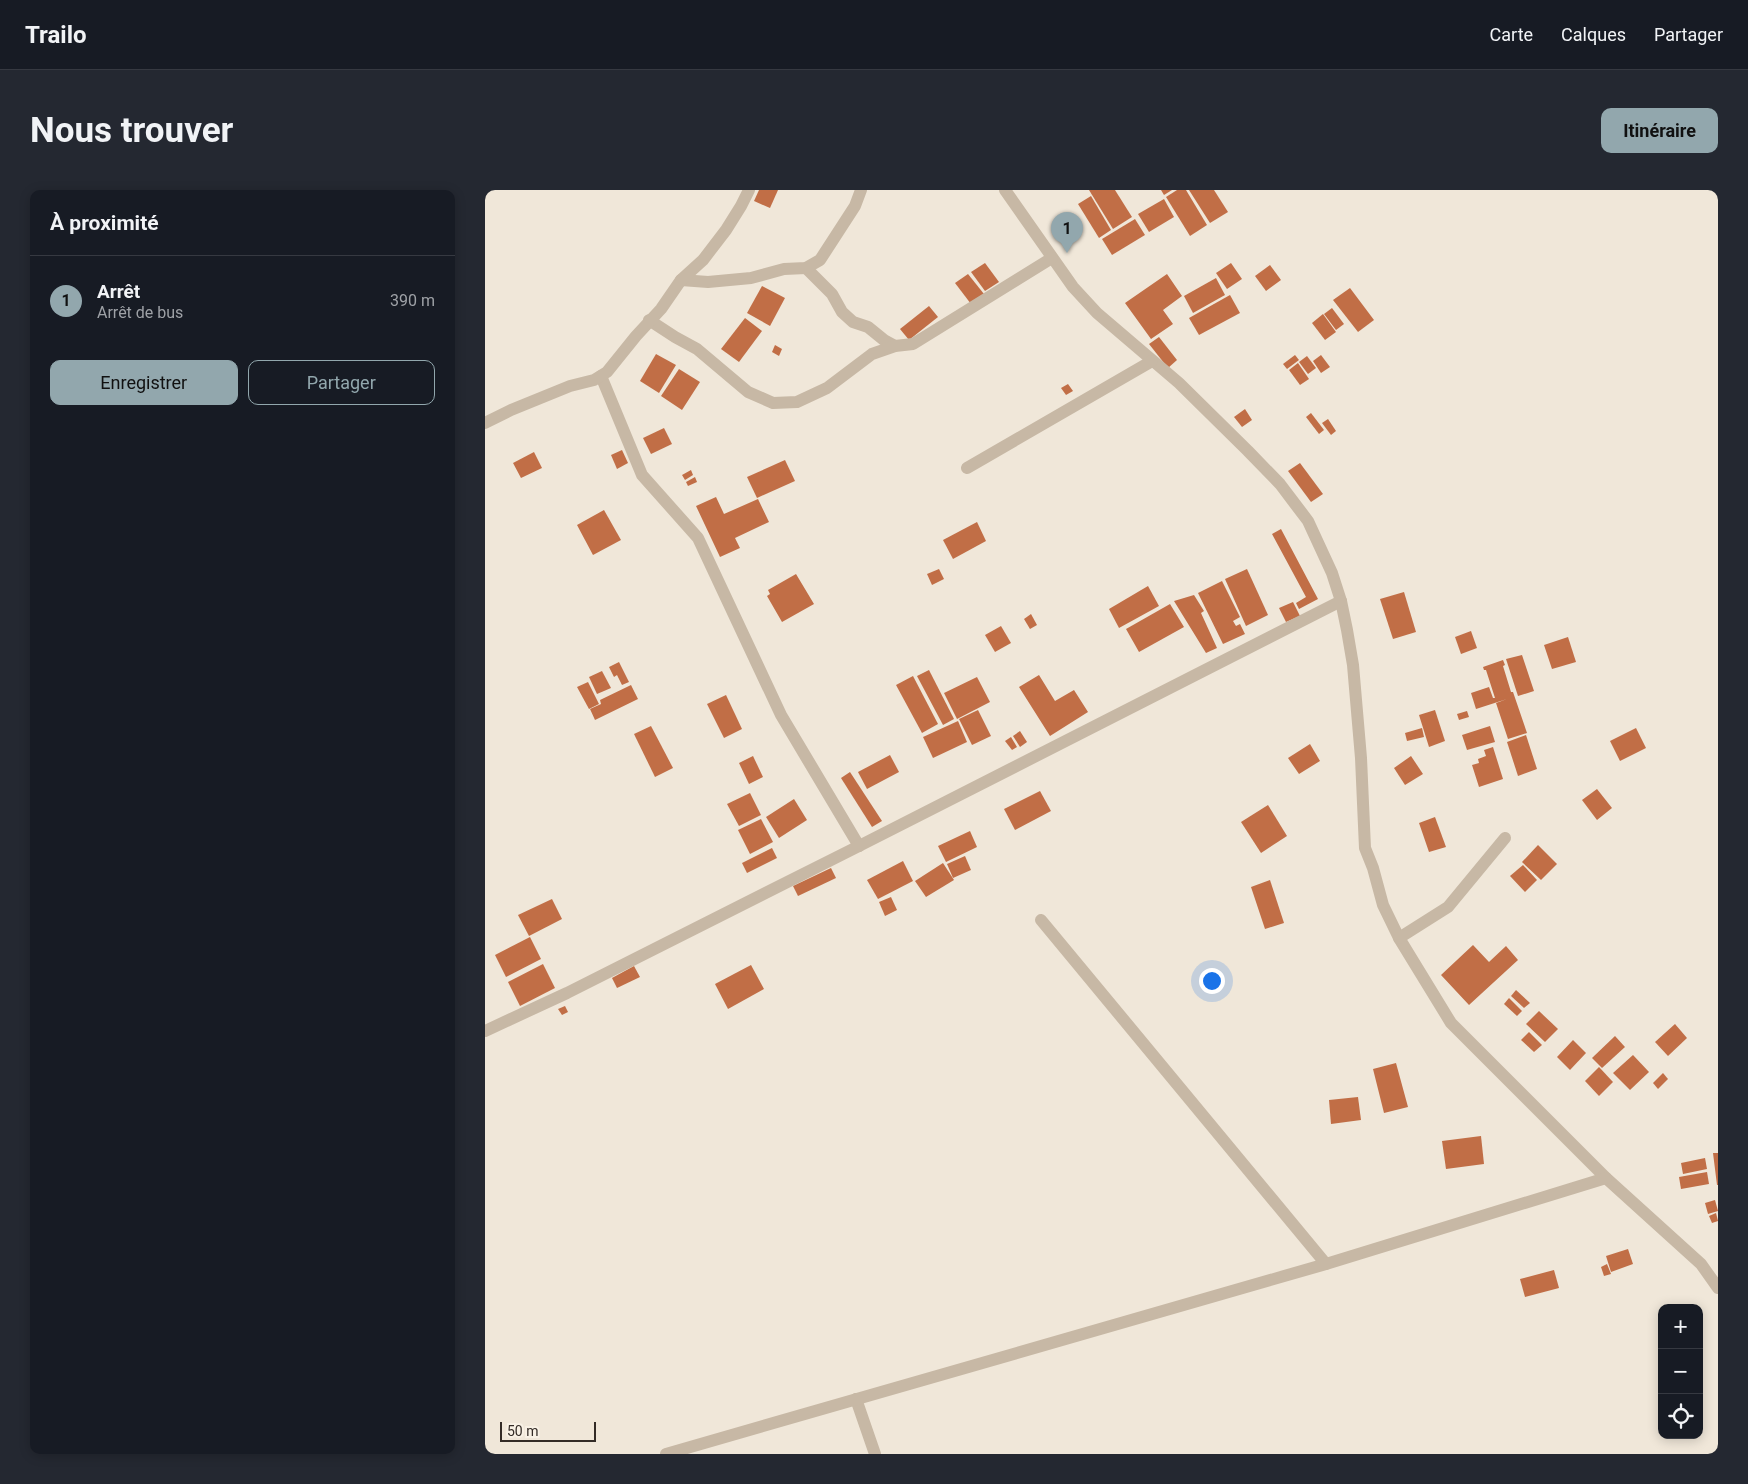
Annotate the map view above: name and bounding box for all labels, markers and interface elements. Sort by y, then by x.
text: Trailo [25,21,87,49]
text: Carte [1490,24,1533,45]
text: Calques [1561,24,1626,45]
text: Partager [1654,24,1723,45]
button: Itinéraire [1601,108,1718,153]
text: Nous trouver [30,110,233,151]
text: À proximité [50,211,159,235]
pin: 1 [1051,212,1083,253]
text: Arrêt [97,280,140,303]
text: 1 [61,291,71,310]
text: 390 m [390,291,435,310]
text: Arrêt de bus [97,303,183,322]
button: Enregistrer [50,360,238,405]
button: Partager [248,360,435,405]
your location [1199,968,1225,994]
map controls [1658,1304,1703,1439]
button: + [1658,1304,1703,1349]
button: − [1658,1349,1703,1394]
button: locate [1658,1394,1703,1439]
scale bar [500,1419,596,1442]
text: 50 m [507,1423,539,1439]

